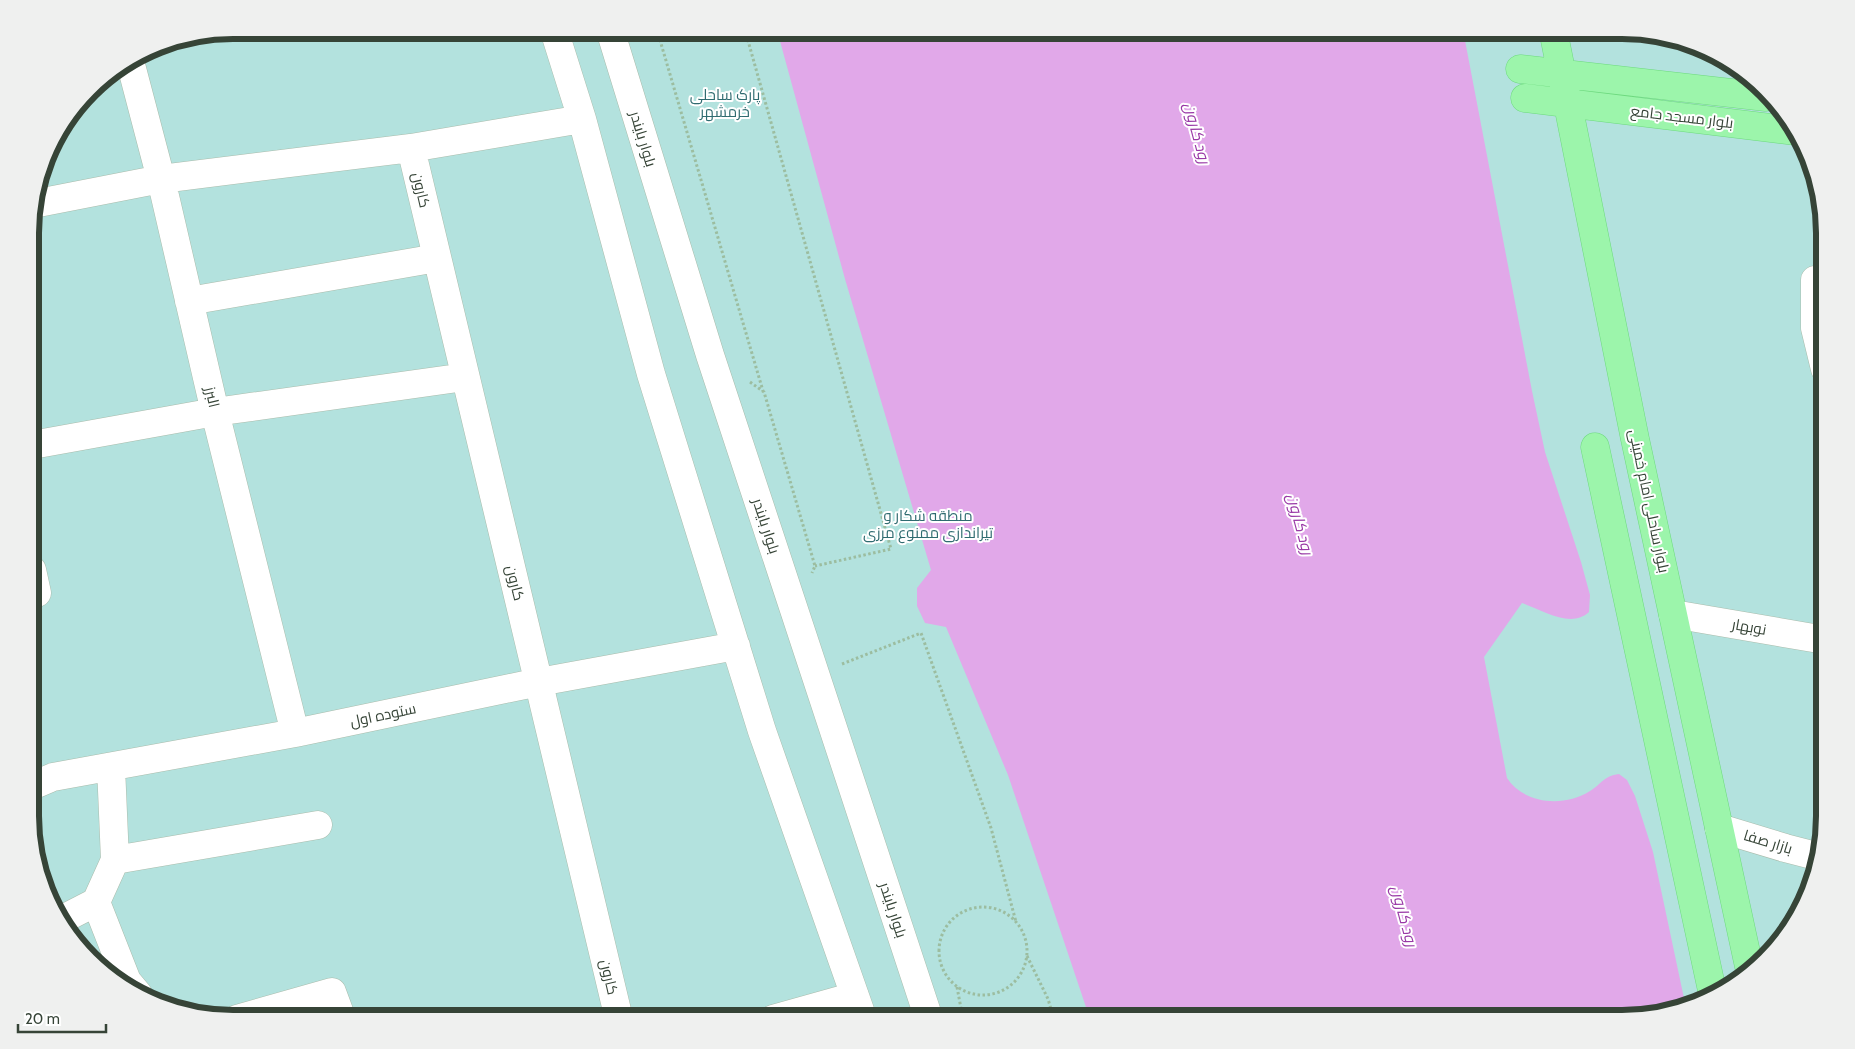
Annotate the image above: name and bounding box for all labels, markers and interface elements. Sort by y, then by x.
park label: پارک ساحلی خرمشهر [690,86,760,122]
water label: رود کارون [1180,100,1215,167]
street label: بلوار مسجد جامع [1629,102,1734,134]
street label: بلوار بایندر [626,108,660,169]
street label: کارون [407,170,434,210]
street label: البرز [201,384,223,409]
street label: بلوار ساحلی امام خمینی [1624,428,1673,575]
water label: رود کارون [1283,491,1318,558]
street label: بلوار بایندر [748,495,783,556]
park label: منطقه شکار و تیراندازی ممنوع مرزی [863,507,993,544]
street label: کارون [501,563,528,603]
street label: نوبهار [1729,615,1768,640]
street label: ستوده اول [348,699,418,731]
street label: بازار صفا [1741,826,1795,858]
street label: بلوار بایندر [875,879,910,940]
water label: رود کارون [1387,883,1422,950]
street label: کارون [595,957,622,997]
scale bar [18,1002,105,1034]
text: 20 m [25,1010,60,1028]

